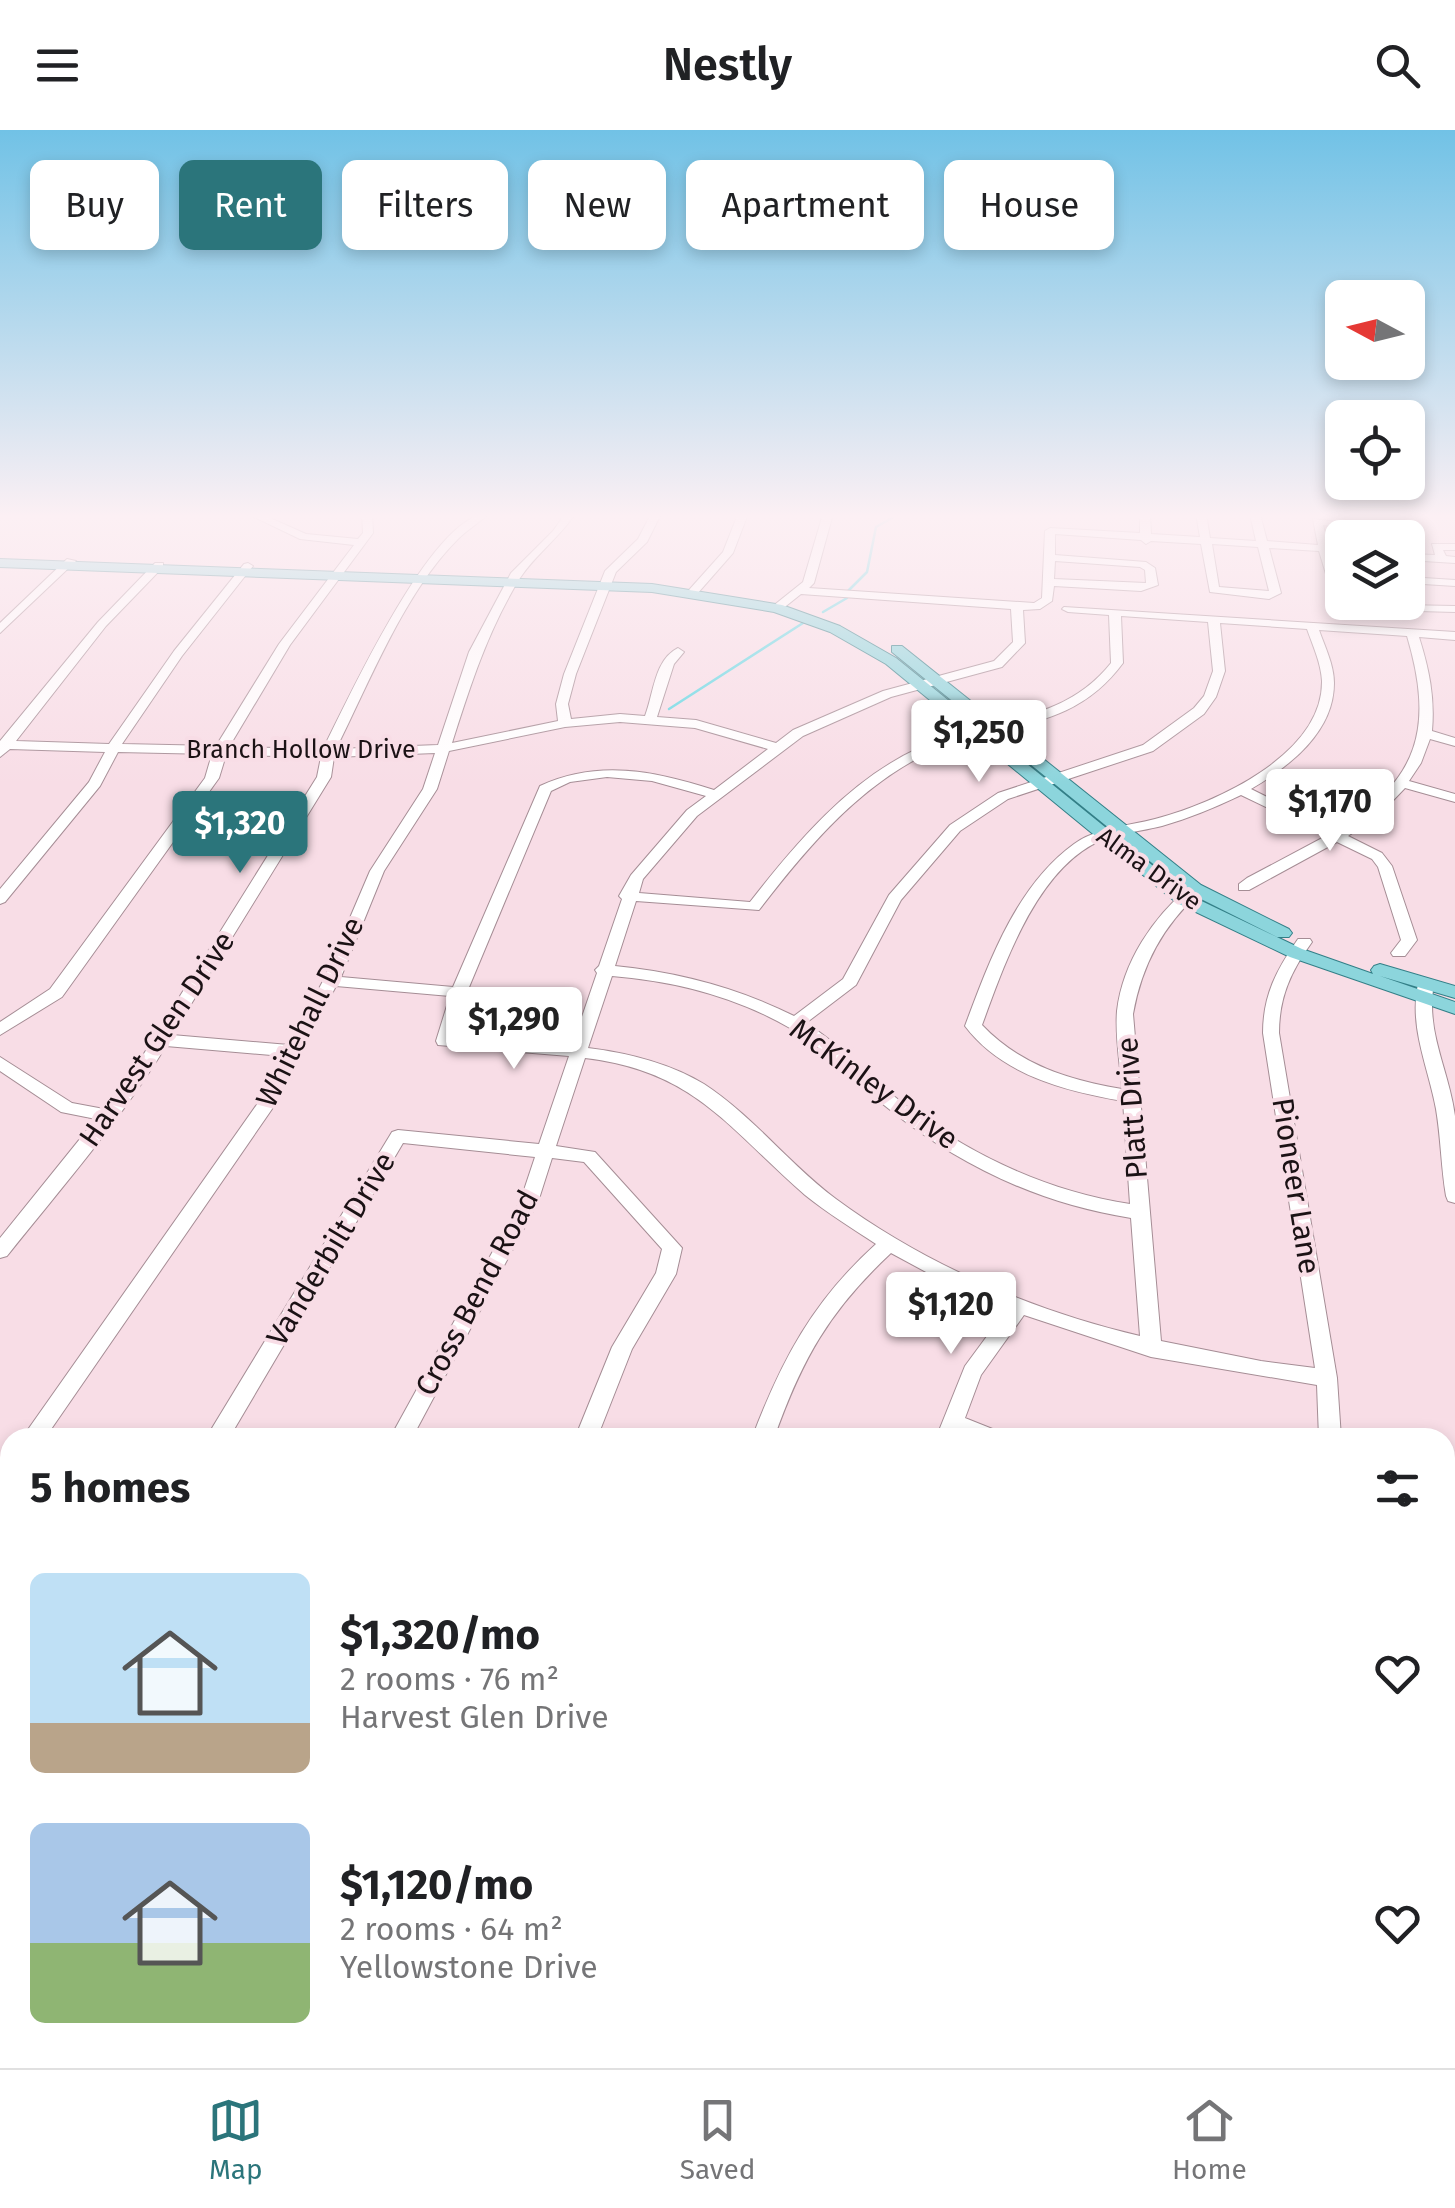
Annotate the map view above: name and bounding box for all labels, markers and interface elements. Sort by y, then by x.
icon: menu [30,38,85,93]
text: Nestly [663,38,792,92]
icon: search [1370,38,1425,93]
chip: Buy [30,160,159,250]
chip: Rent [179,160,322,250]
chip: Filters [342,160,508,250]
chip: New [528,160,666,250]
chip: Apartment [686,160,924,250]
chip: House [944,160,1114,250]
north arrow [1325,280,1425,380]
map controls [1325,280,1425,620]
button: locate [1325,400,1425,500]
button: layers [1325,520,1425,620]
pin: $1,250 [898,700,1060,785]
text: $1,250 [933,713,1025,751]
street label: Branch Hollow Drive [186,735,416,765]
pin: $1,170 [1249,769,1411,854]
text: $1,170 [1288,782,1372,820]
pin: $1,320 [159,791,321,876]
text: $1,320 [194,804,286,842]
street label: Alma Drive [1091,821,1207,917]
street label: Whitehall Drive [248,911,372,1113]
street label: Harvest Glen Drive [72,925,242,1153]
pin: $1,290 [433,987,595,1072]
text: $1,290 [468,1000,560,1038]
street label: McKinley Drive [783,1011,965,1157]
street label: Platt Drive [1109,1036,1155,1180]
street label: Pioneer Lane [1264,1095,1328,1277]
street label: Vanderbilt Drive [259,1146,403,1352]
street label: Cross Bend Road [408,1184,546,1402]
pin: $1,120 [870,1272,1032,1357]
text: $1,120 [908,1285,994,1323]
icon: filters [1370,1461,1425,1516]
text: 5 homes [30,1463,190,1513]
text: $1,320/mo [340,1610,540,1660]
icon: home [110,1613,230,1733]
icon: heart [1370,1646,1425,1701]
text: 2 rooms · 76 m² [340,1660,559,1698]
text: Harvest Glen Drive [340,1698,609,1736]
text: $1,120/mo [340,1860,533,1910]
icon: home [110,1863,230,1983]
icon: heart [1370,1896,1425,1951]
text: 2 rooms · 64 m² [340,1910,563,1948]
text: Yellowstone Drive [340,1948,598,1986]
tab: Map [208,2093,263,2186]
tab: Saved [680,2093,756,2186]
tab: Home [1172,2093,1247,2186]

